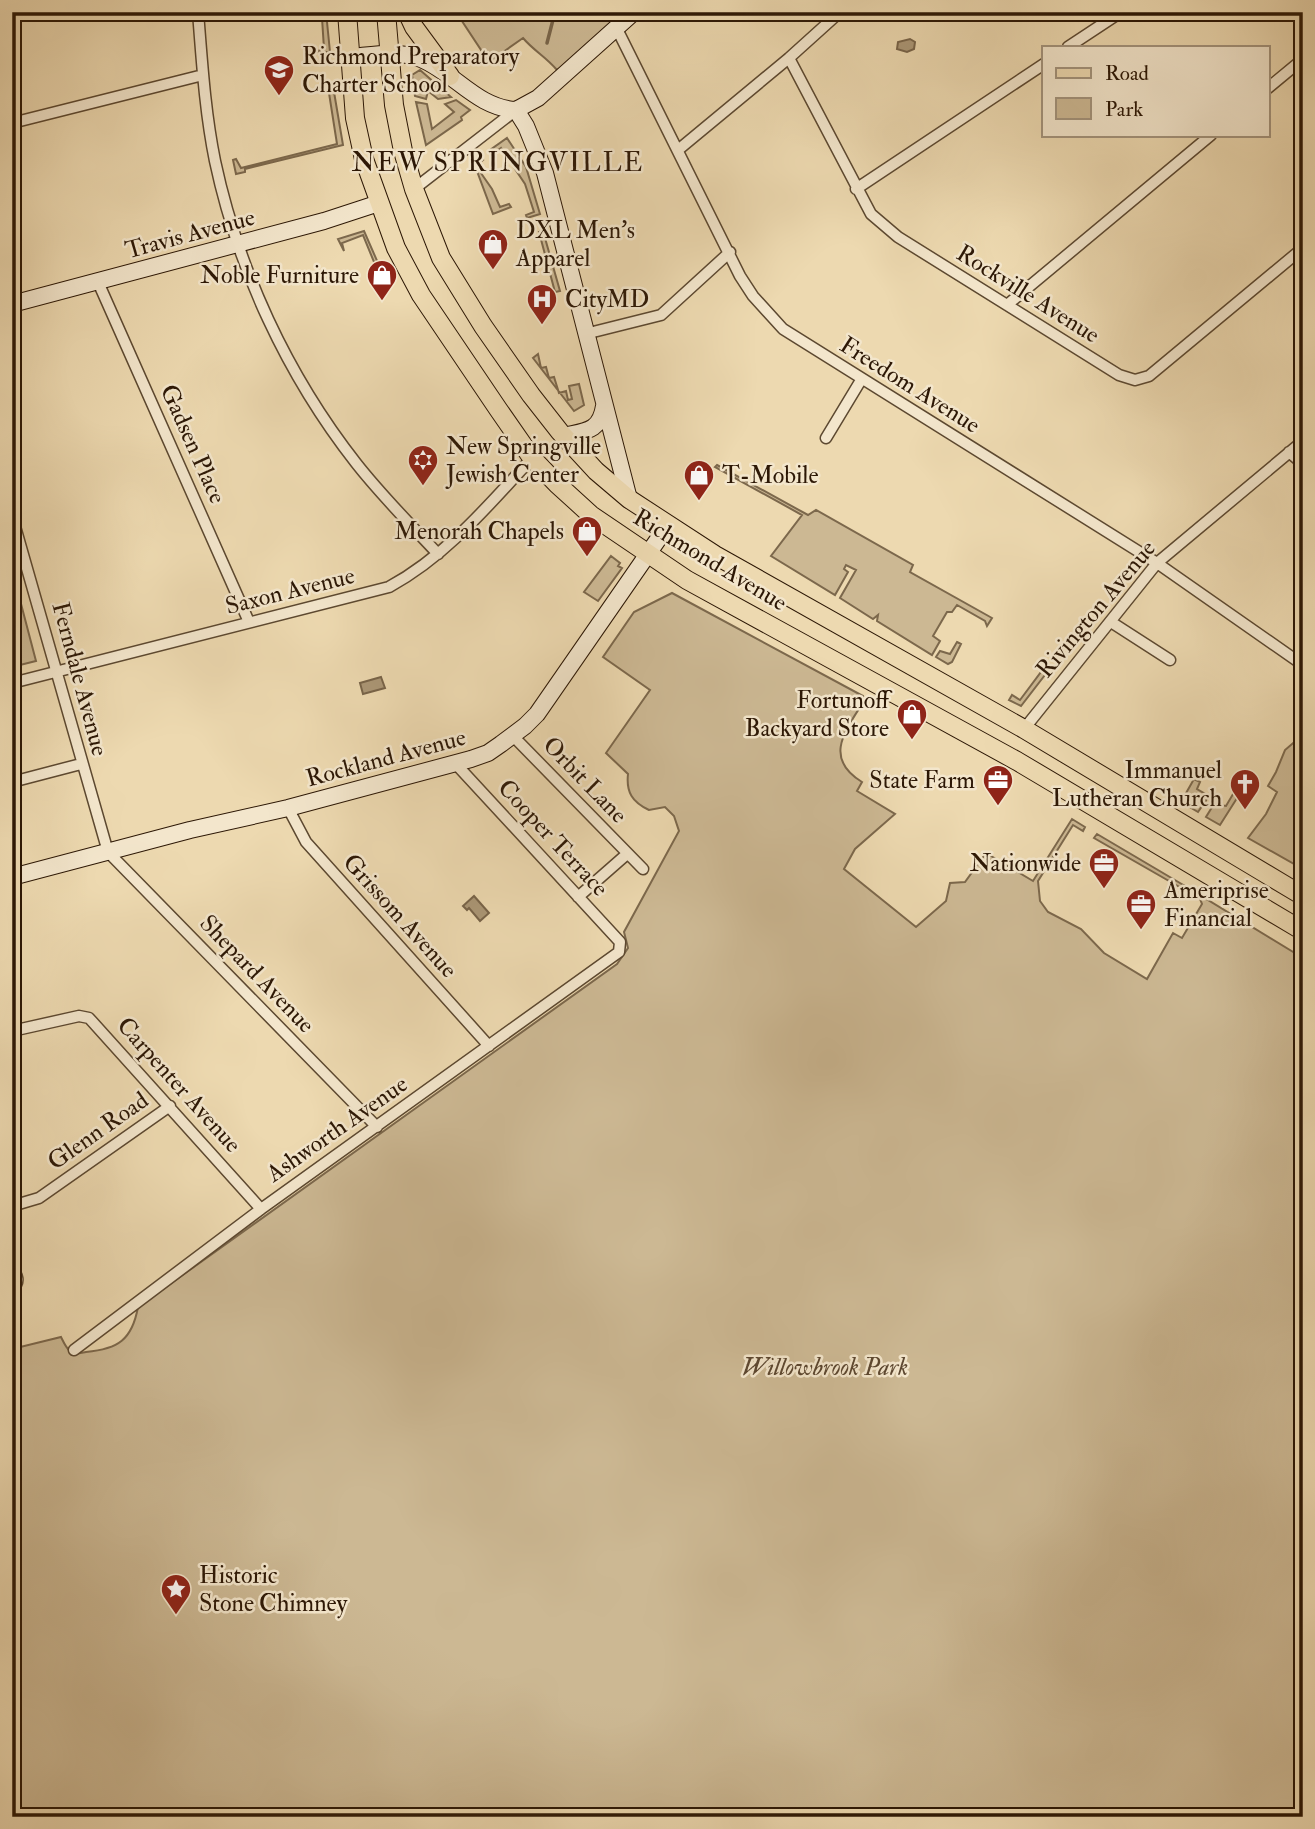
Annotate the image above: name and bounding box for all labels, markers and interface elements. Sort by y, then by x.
place label: Richmond Preparatory Charter School [302,41,520,100]
legend [1042,46,1270,136]
school or university icon: Richmond Preparatory Charter School [262,53,296,97]
text: Road [1105,60,1150,87]
text: Park [1105,96,1143,123]
district label: NEW SPRINGVILLE [352,147,644,179]
street label: Travis Avenue [122,202,258,266]
place label: DXL Men's Apparel [515,215,635,274]
shop icon: DXL Men's Apparel [476,227,510,271]
street label: Rockville Avenue [951,238,1105,350]
shop icon: Noble Furniture [365,258,399,302]
place label: Noble Furniture [200,260,359,291]
hospital icon: CityMD [525,282,559,326]
place label: CityMD [565,284,649,315]
street label: Freedom Avenue [834,329,986,441]
street label: Gadsen Place [153,380,233,508]
place label: New Springville Jewish Center [445,431,601,490]
synagogue icon: New Springville Jewish Center [406,443,440,487]
shop icon: T-Mobile [682,458,716,502]
place label: T-Mobile [722,460,818,491]
street label: Richmond Avenue [627,502,793,618]
shop icon: Menorah Chapels [570,514,604,558]
place label: Menorah Chapels [394,516,564,547]
street label: Rivington Avenue [1029,534,1163,684]
street label: Saxon Avenue [222,560,358,622]
street label: Ferndale Avenue [45,599,115,759]
place label: Fortunoff Backyard Store [745,685,893,744]
shop icon: Fortunoff Backyard Store [895,697,929,741]
street label: Rockland Avenue [303,722,469,794]
street label: Orbit Lane [536,730,634,830]
place label: Immanuel Lutheran Church [1052,755,1222,814]
office icon: State Farm [981,763,1015,807]
place label: State Farm [869,765,975,796]
church icon: Immanuel Lutheran Church [1228,767,1262,811]
street label: Cooper Terrace [491,773,615,903]
office icon: Nationwide [1087,846,1121,890]
street label: Grissom Avenue [336,847,464,985]
place label: Nationwide [970,848,1081,879]
place label: Ameriprise Financial [1163,875,1269,934]
office icon: Ameriprise Financial [1124,887,1158,931]
street label: Shepard Avenue [193,908,321,1040]
street label: Carpenter Avenue [110,1011,248,1159]
street label: Ashworth Avenue [259,1069,414,1190]
street label: Glenn Road [42,1085,155,1177]
park label: Willowbrook Park [742,1352,908,1383]
place label: Historic Stone Chimney [199,1560,348,1619]
place icon: Historic Stone Chimney [159,1572,193,1616]

